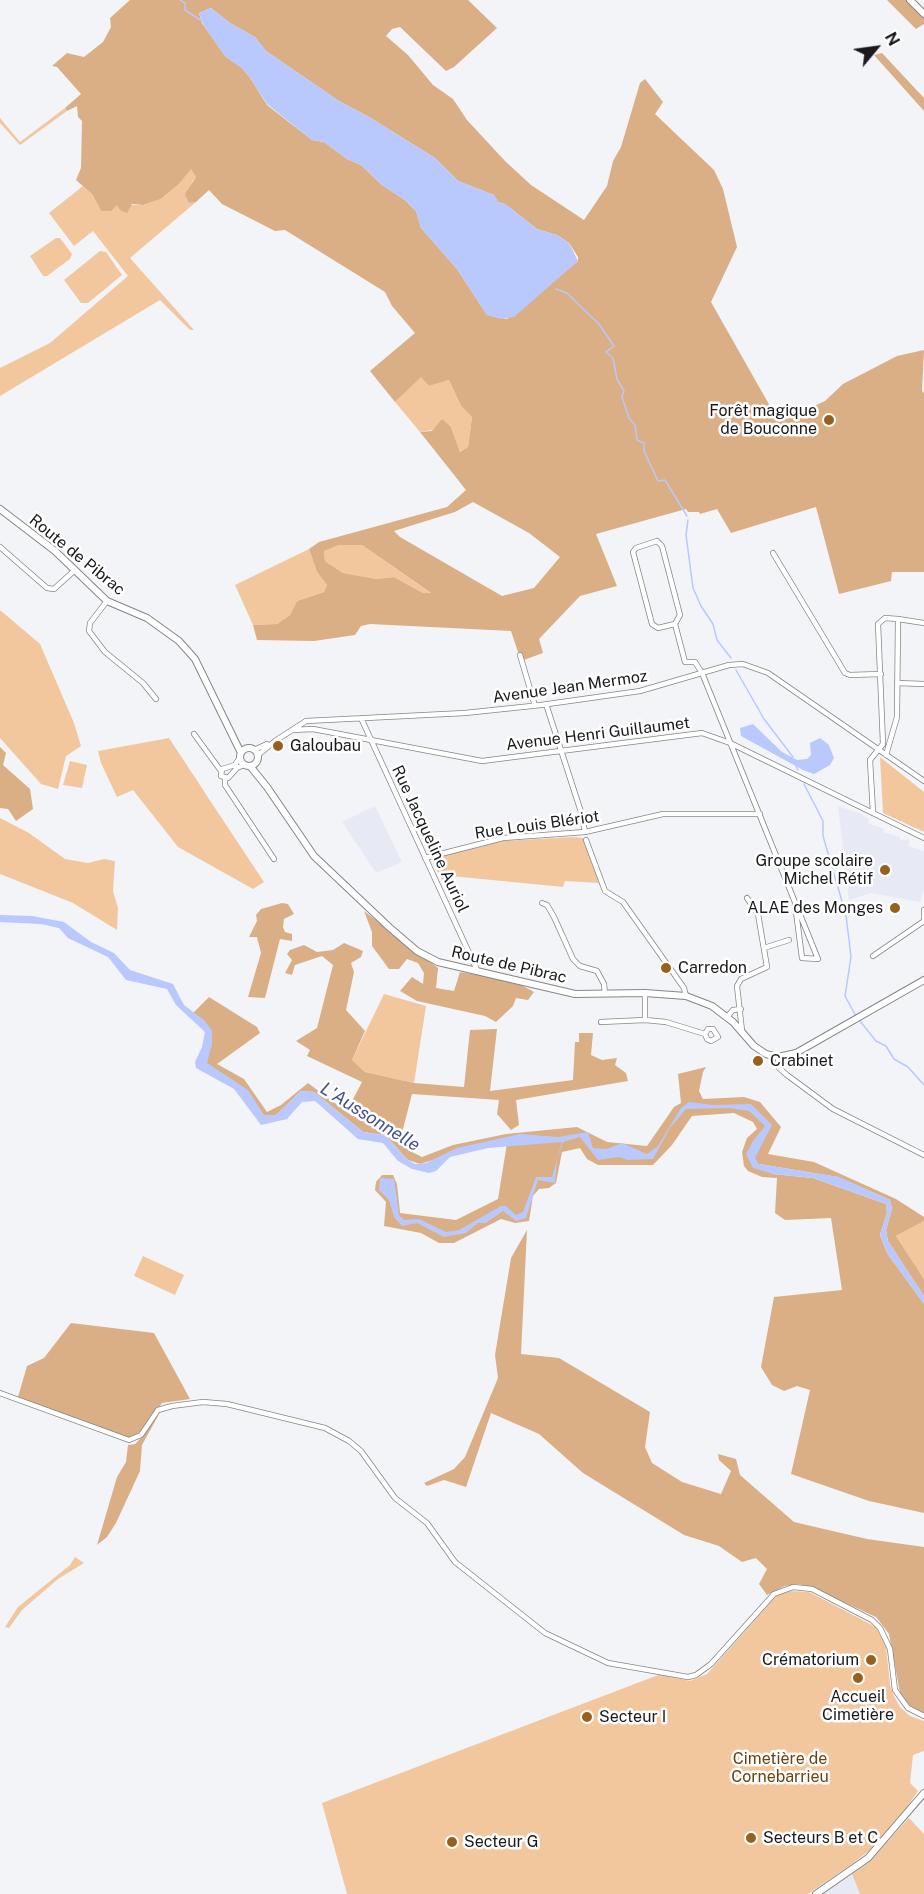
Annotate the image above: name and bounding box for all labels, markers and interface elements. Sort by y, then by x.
north arrow [846,18,906,78]
text: N [881,29,904,49]
place label: Forêt magique de Bouconne [709,401,817,439]
marker: Forêt magique de Bouconne [822,413,836,427]
street label: Route de Pibrac [25,511,129,599]
street label: Avenue Jean Mermoz [492,667,648,707]
street label: Avenue Henri Guillaumet [505,713,691,755]
place label: Galoubau [290,736,361,756]
marker: Galoubau [271,739,285,753]
street label: Rue Jacqueline Auriol [387,762,473,916]
street label: Rue Louis Blériot [473,807,601,843]
place label: Groupe scolaire Michel Rétif [756,851,873,889]
marker: Groupe scolaire Michel Rétif [878,863,892,877]
place label: ALAE des Monges [747,898,883,918]
marker: ALAE des Monges [888,901,902,915]
street label: Route de Pibrac [450,942,568,988]
place label: Carredon [678,958,747,978]
marker: Carredon [659,961,673,975]
place label: Crabinet [770,1051,834,1071]
marker: Crabinet [751,1054,765,1068]
water label: L'Aussonnelle [316,1078,424,1156]
place label: Crématorium [762,1650,859,1670]
marker: Crématorium [864,1653,878,1667]
marker: Accueil Cimetière [851,1671,865,1685]
place label: Accueil Cimetière [822,1687,894,1725]
place label: Secteur I [599,1707,666,1727]
marker: Secteur I [580,1710,594,1724]
park label: Cimetière de Cornebarrieu [731,1749,829,1787]
place label: Secteurs B et C [763,1828,878,1848]
marker: Secteurs B et C [744,1831,758,1845]
place label: Secteur G [464,1832,538,1852]
marker: Secteur G [445,1835,459,1849]

